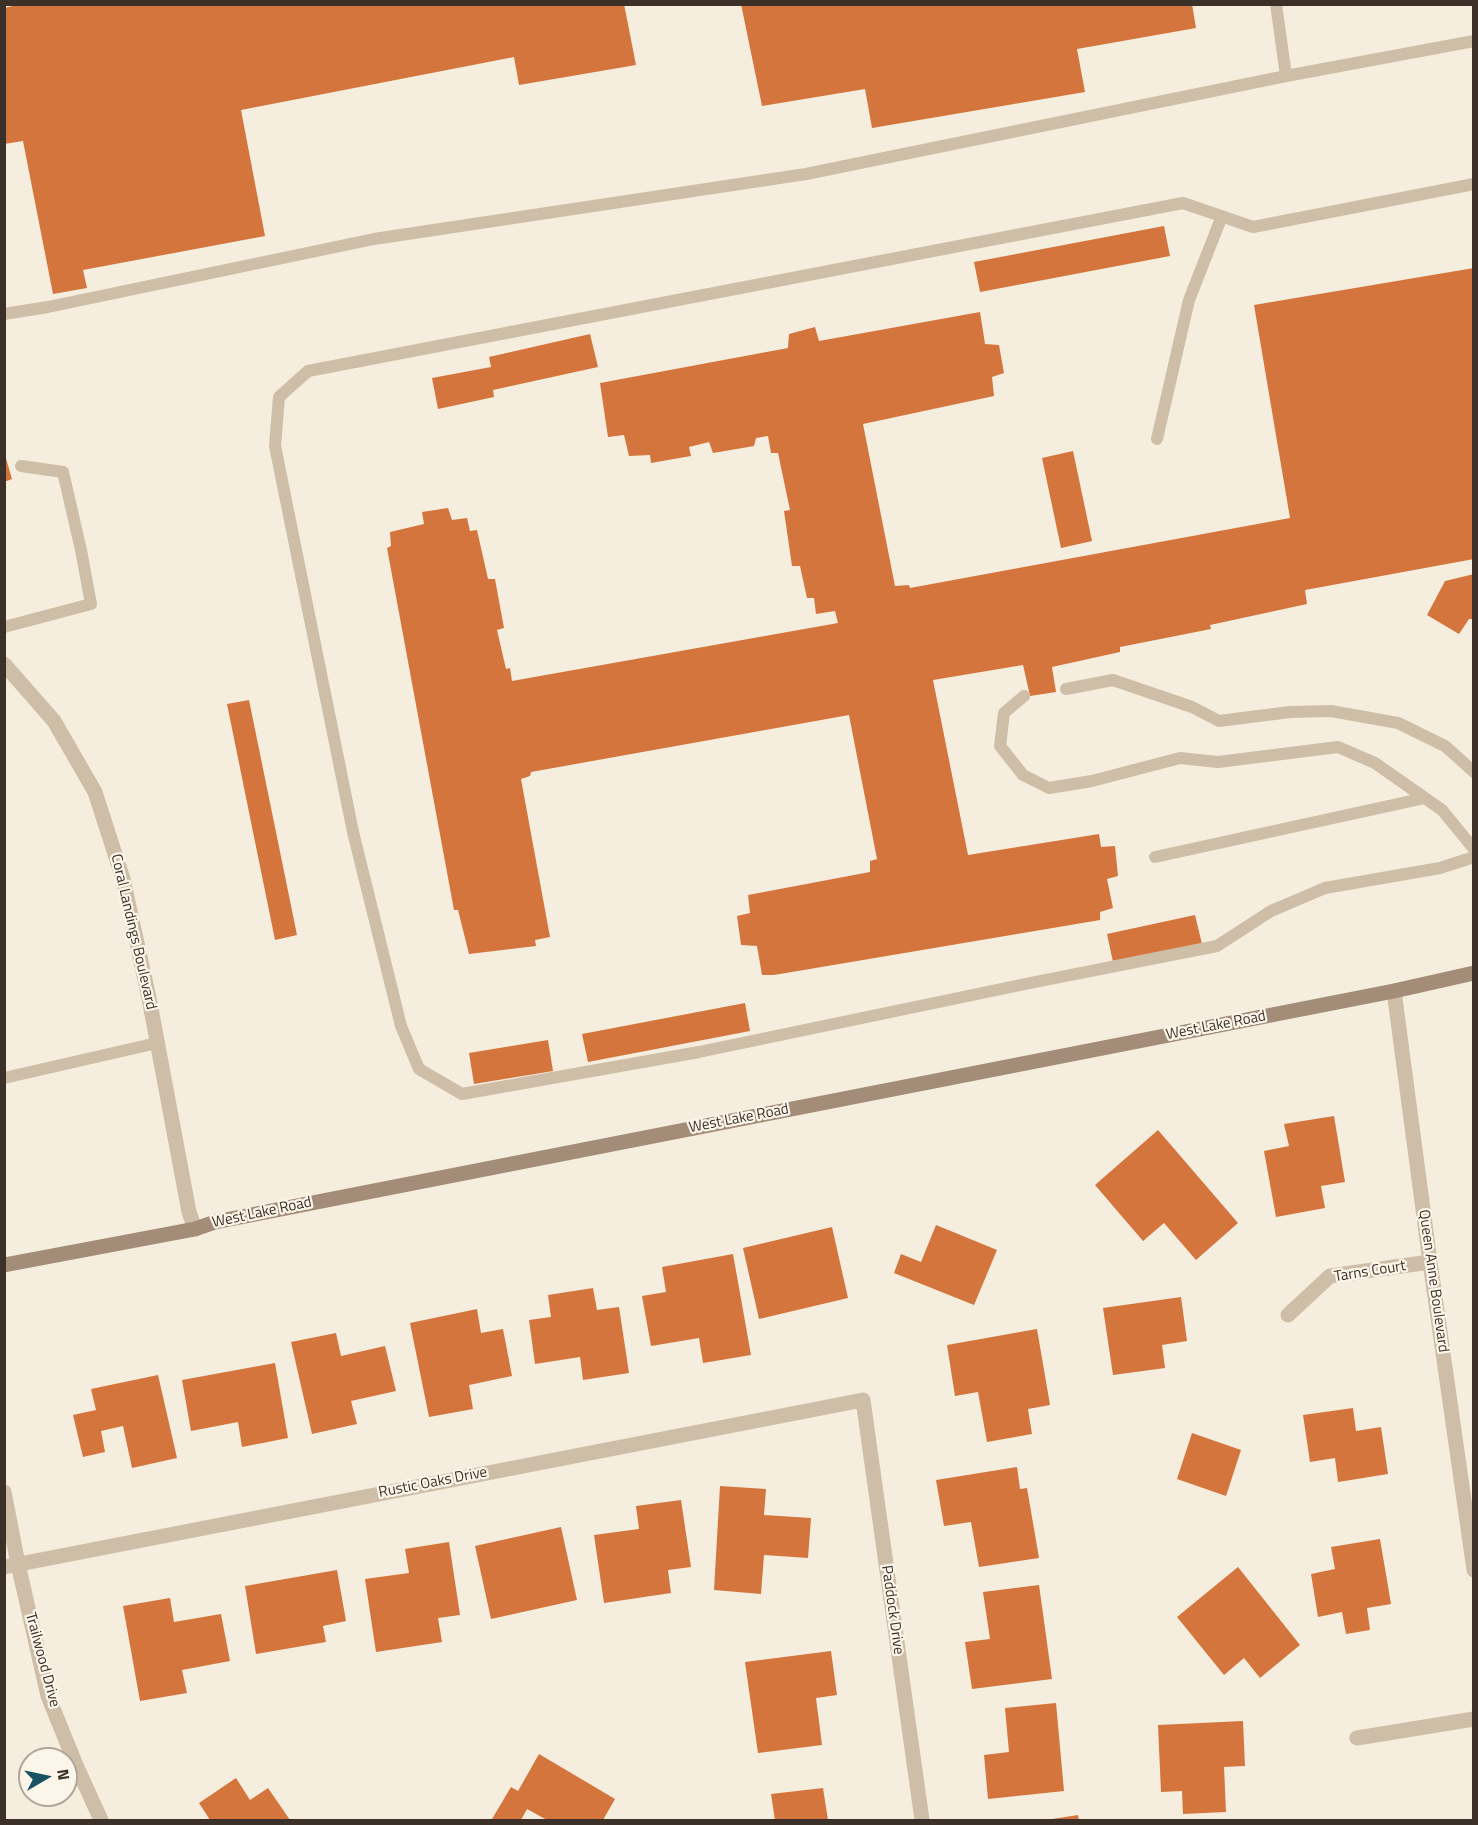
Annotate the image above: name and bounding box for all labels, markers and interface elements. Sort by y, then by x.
street label: Coral Landings Boulevard [106,853,160,1011]
street label: West Lake Road [1165,1008,1267,1044]
street label: West Lake Road [688,1101,790,1137]
street label: West Lake Road [211,1194,313,1232]
street label: Queen Anne Boulevard [1414,1209,1452,1353]
street label: Tarns Court [1333,1257,1407,1287]
street label: Rustic Oaks Drive [377,1464,489,1502]
street label: Paddock Drive [877,1564,907,1656]
street label: Trailwood Drive [21,1611,63,1709]
north arrow [18,1747,78,1807]
text: N [51,1767,77,1782]

